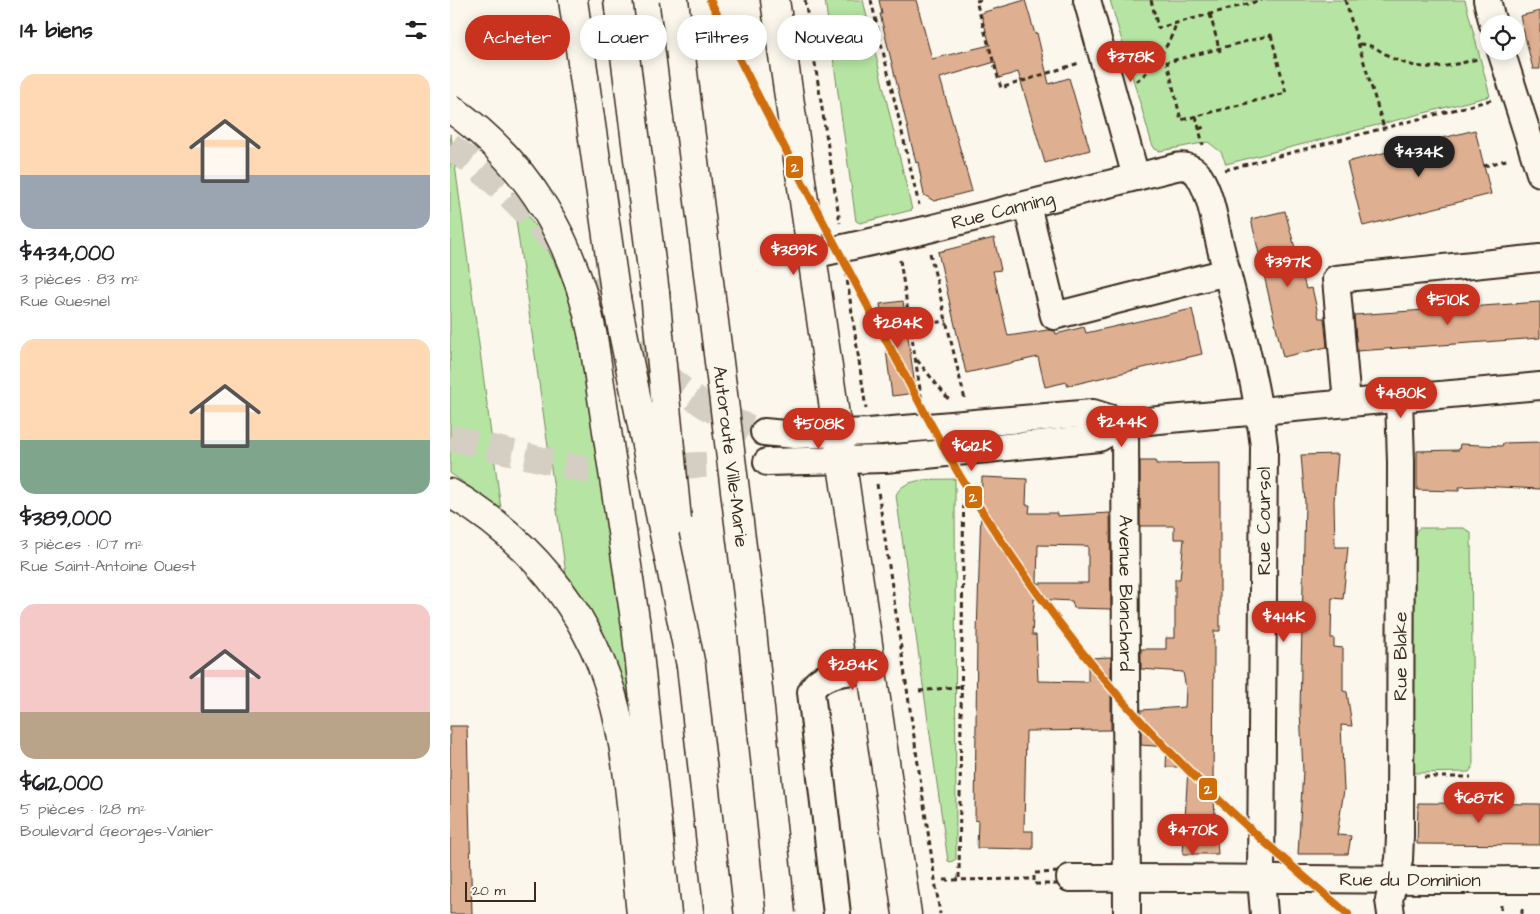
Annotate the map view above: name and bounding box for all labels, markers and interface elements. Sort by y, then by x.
chip: Acheter [465,15,570,60]
chip: Louer [580,15,667,60]
chip: Filtres [677,15,767,60]
chip: Nouveau [777,15,881,60]
map controls [1480,15,1525,60]
button: locate [1480,15,1525,60]
text: 14 biens [20,16,93,45]
icon: filters [402,16,430,44]
pin: $378K [1096,41,1166,83]
text: $378K [1108,46,1154,68]
icon: home [180,106,270,196]
pin: $434K [1384,136,1454,178]
text: $434K [1395,141,1443,163]
line badge: 2 [785,155,804,179]
text: 2 [790,158,800,178]
street label: Rue Canning [948,184,1058,236]
pin: $389K [759,234,829,276]
text: $434,000 [20,239,114,268]
text: $389K [771,239,817,261]
pin: $397K [1253,246,1323,288]
text: $397K [1265,251,1311,273]
text: 3 pièces · 83 m² [20,268,140,290]
pin: $510K [1413,284,1483,326]
text: $510K [1427,289,1469,311]
text: Rue Quesnel [20,290,110,312]
pin: $284K [863,306,933,349]
text: $284K [873,312,923,334]
street label: Autoroute Ville-Marie [706,364,755,549]
icon: home [180,371,270,461]
pin: $480K [1366,376,1436,419]
text: $480K [1376,382,1426,404]
pin: $244K [1087,406,1157,448]
pin: $508K [784,408,854,450]
text: $244K [1097,411,1147,433]
text: $508K [794,413,844,435]
pin: $612K [937,430,1007,472]
text: $612K [952,435,992,457]
street label: Rue Coursol [1251,467,1278,575]
line badge: 2 [964,485,983,509]
text: 2 [968,488,978,508]
text: $389,000 [20,504,111,533]
street label: Avenue Blanchard [1112,515,1140,672]
text: 3 pièces · 107 m² [20,533,143,555]
text: Rue Saint-Antoine Ouest [20,555,196,577]
pin: $414K [1249,600,1319,643]
text: $414K [1263,606,1305,628]
street label: Rue Blake [1387,612,1414,701]
icon: home [180,636,270,726]
pin: $284K [818,648,888,691]
text: $284K [828,654,878,676]
text: $612,000 [20,769,103,798]
line badge: 2 [1198,777,1218,801]
text: 2 [1203,780,1213,800]
pin: $687K [1444,782,1514,824]
text: $687K [1455,787,1503,809]
text: 5 pièces · 128 m² [20,798,146,820]
pin: $470K [1158,814,1228,856]
text: $470K [1168,819,1218,841]
text: Boulevard Georges-Vanier [20,820,213,842]
street label: Rue du Dominion [1339,866,1481,894]
scale bar [465,879,536,902]
text: 20 m [472,881,505,901]

